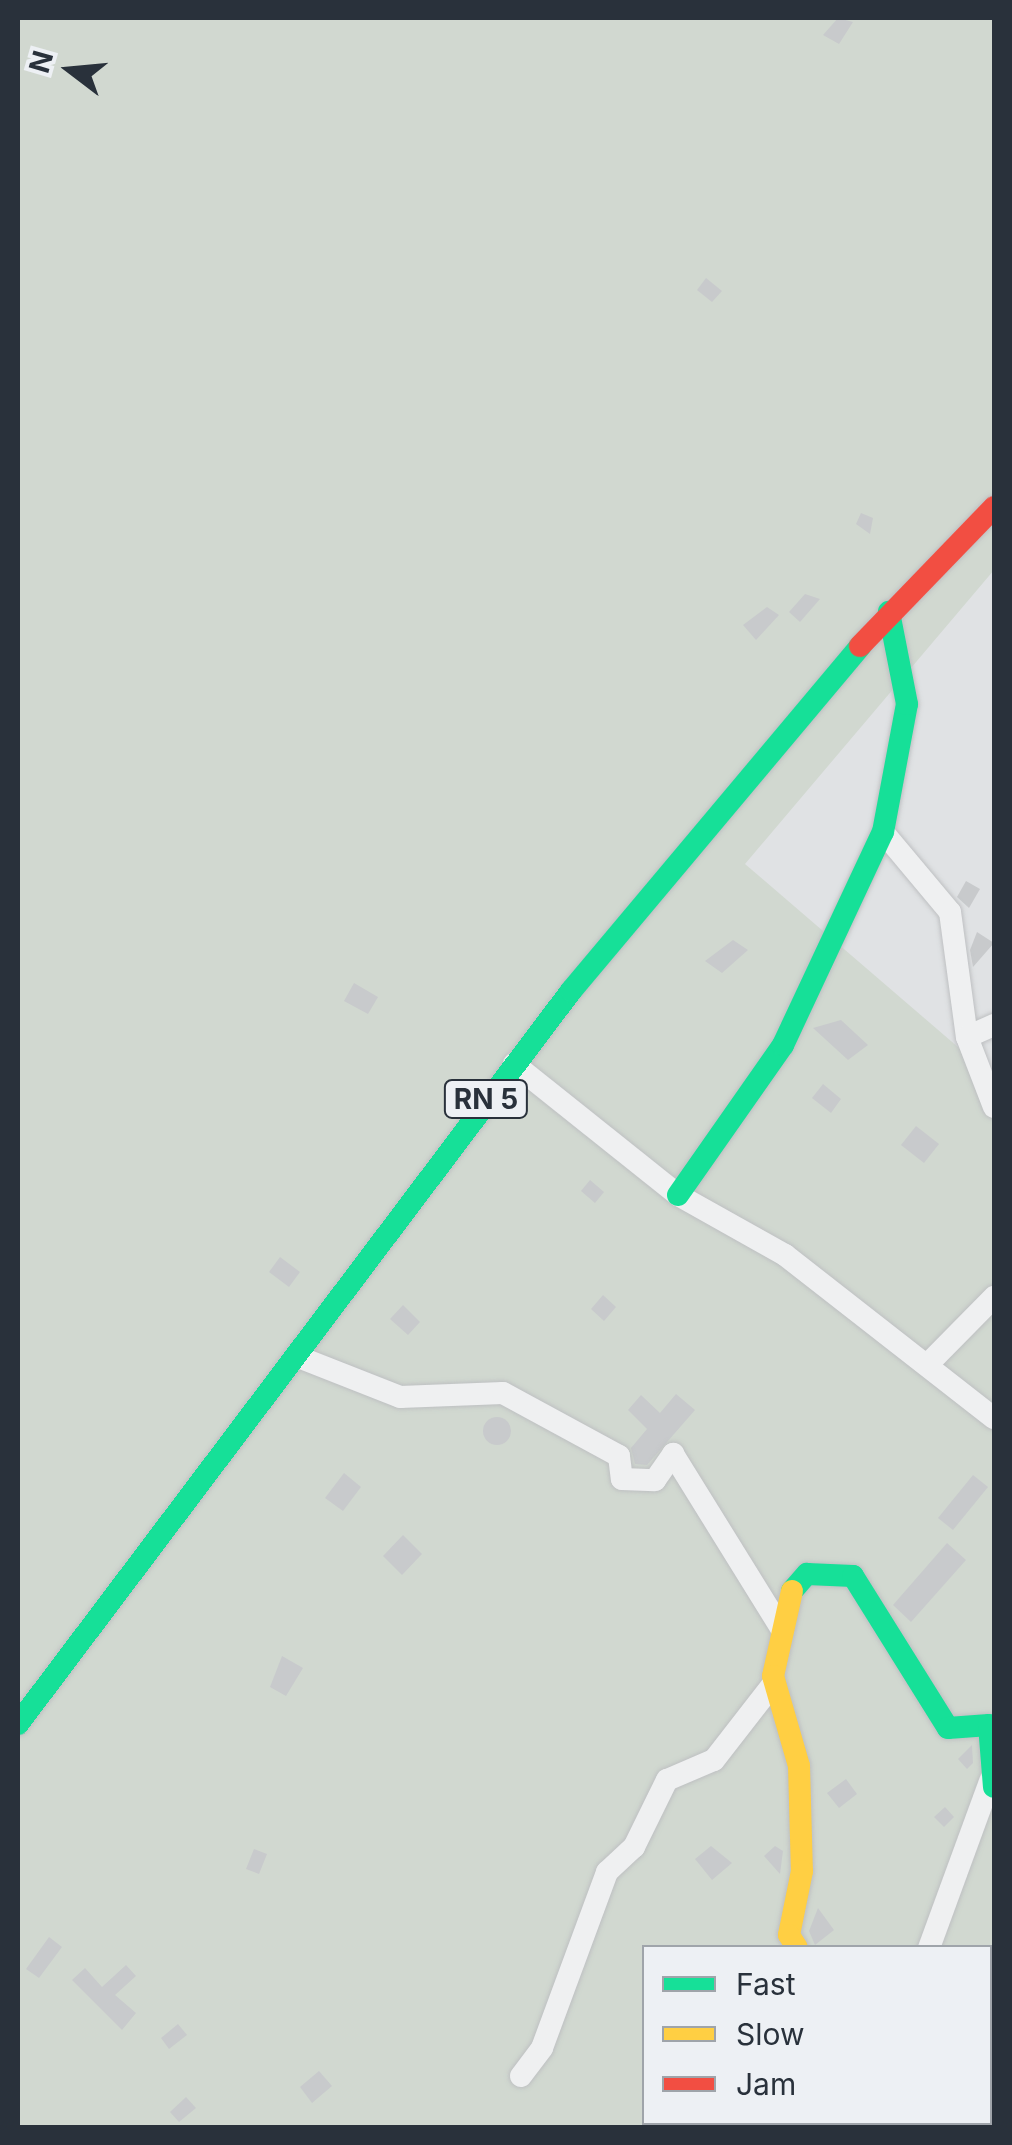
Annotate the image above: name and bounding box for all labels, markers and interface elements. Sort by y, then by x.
north arrow [20,20,120,120]
text: N [22,47,60,77]
road number: RN 5 [444,1076,528,1122]
legend [642,1945,992,2125]
text: Fast [736,1966,795,2002]
text: Slow [736,2016,805,2052]
text: Jam [736,2066,796,2102]

